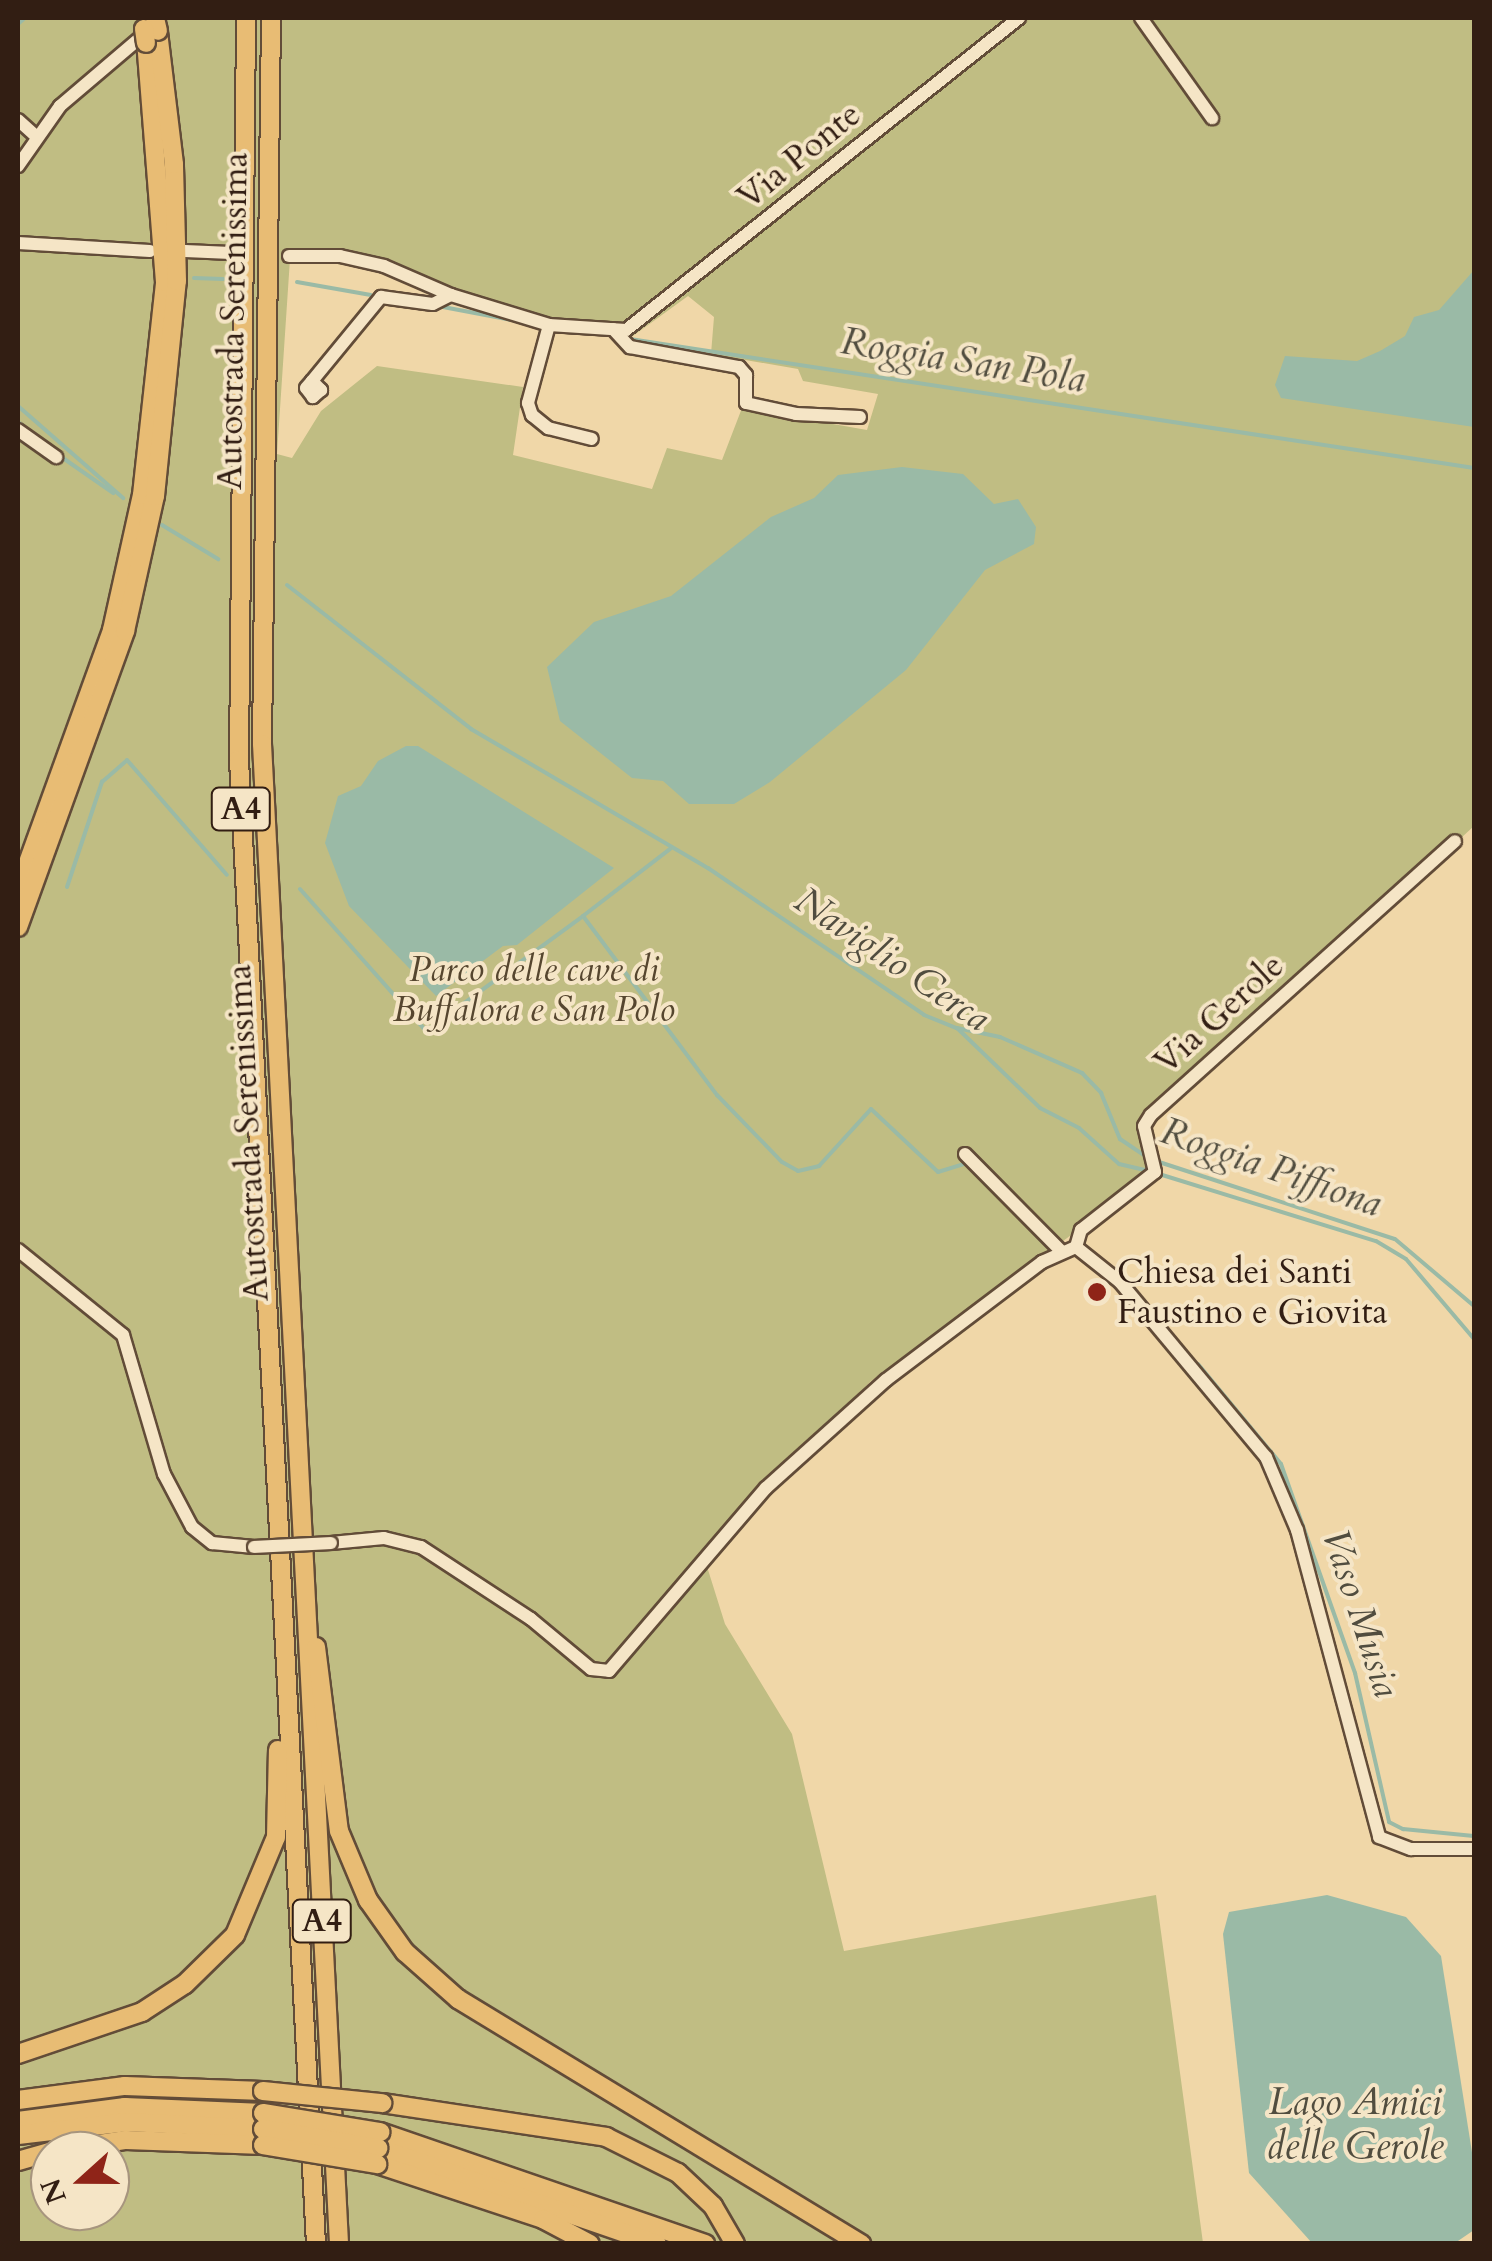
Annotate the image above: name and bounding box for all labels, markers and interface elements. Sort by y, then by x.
street label: Via Ponte [729,94,869,218]
street label: Autostrada Serenissima [209,152,257,490]
water label: Roggia San Pola [838,319,1088,403]
road number: A4 [208,782,274,836]
water label: Naviglio Cerca [786,878,998,1042]
street label: Via Gerole [1145,945,1293,1083]
park label: Parco delle cave di Buffalora e San Polo [393,949,675,1031]
street label: Autostrada Serenissima [218,963,278,1303]
water label: Roggia Piffiona [1155,1109,1387,1227]
place label: Chiesa dei Santi Faustino e Giovita [1117,1251,1388,1333]
marker: Chiesa dei Santi Faustino e Giovita [1086,1281,1108,1303]
water label: Vaso Musia [1311,1523,1409,1703]
road number: A4 [290,1894,354,1948]
water label: Lago Amici delle Gerole [1266,2080,1444,2170]
north arrow [30,2131,130,2231]
text: N [32,2173,76,2209]

